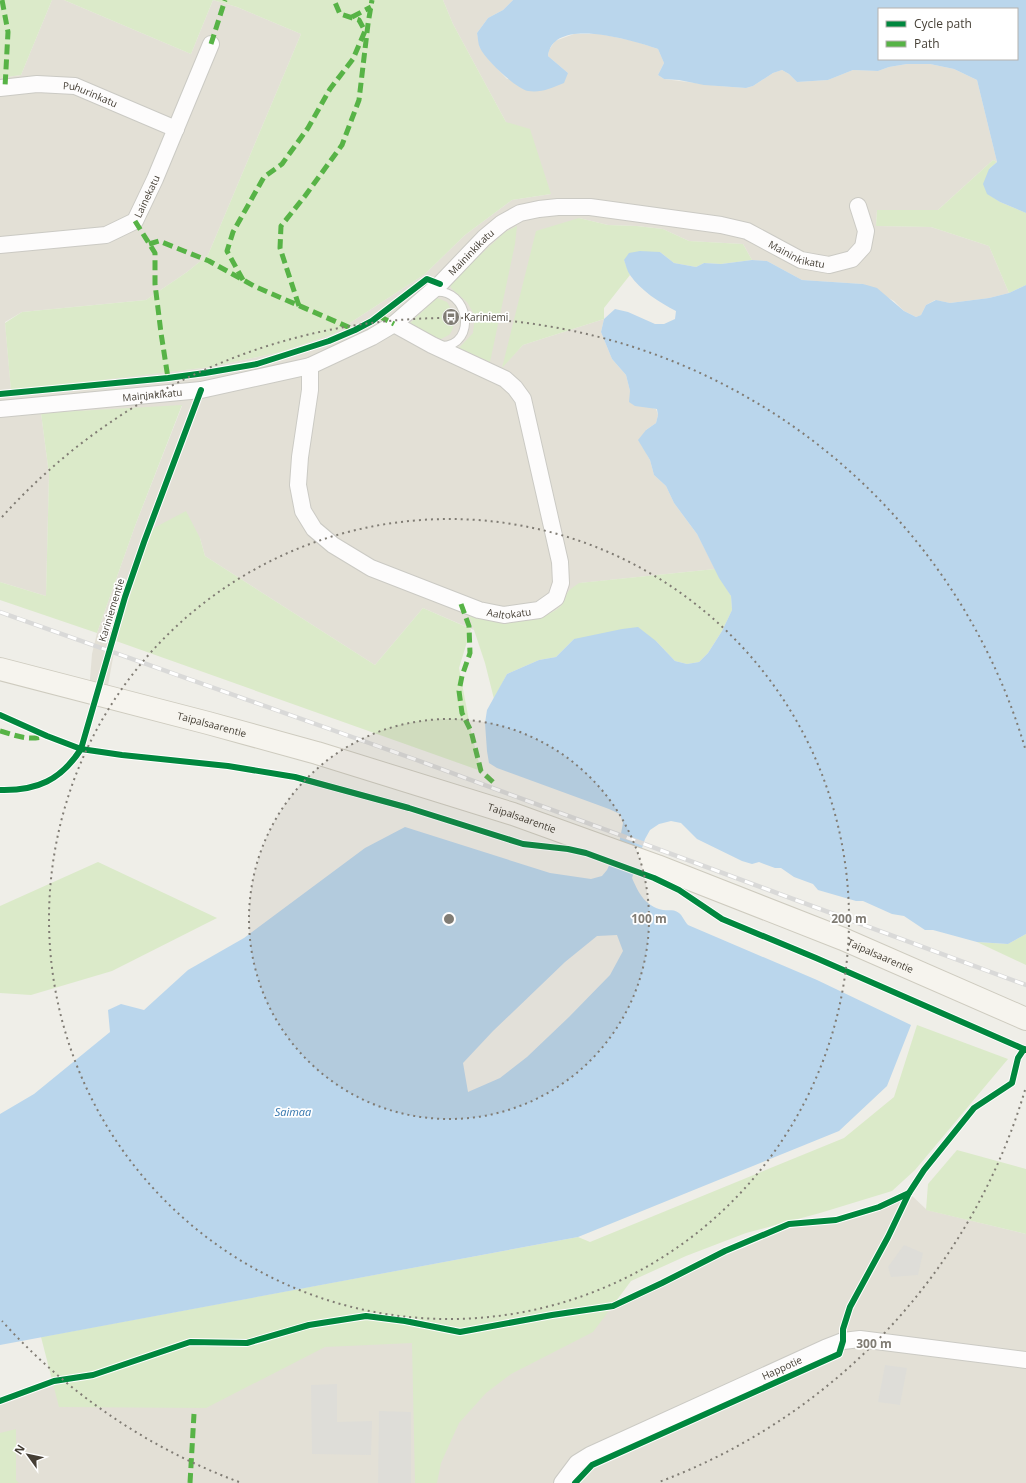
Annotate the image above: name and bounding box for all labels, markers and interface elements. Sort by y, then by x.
legend [878,8,1018,60]
text: Cycle path [914,15,972,32]
text: Path [914,35,940,52]
street label: Puhurinkatu [63,78,120,110]
street label: Lainekatu [131,173,163,220]
street label: Maininkikatu [445,226,497,278]
street label: Maininkikatu [766,237,826,271]
bus stop icon: Kariniemi [441,307,461,327]
place label: Kariniemi [464,310,508,324]
street label: Maininkikatu [122,385,183,404]
street label: Kariniementie [95,576,127,643]
street label: Aaltokatu [486,604,532,622]
street label: Taipalsaarentie [176,708,249,740]
street label: Taipalsaarentie [486,800,558,836]
text: 100 m [631,910,667,927]
text: 200 m [831,910,867,927]
centre of rings [442,912,456,926]
street label: Taipalsaarentie [845,935,916,976]
water label: Saimaa [275,1104,311,1119]
text: 300 m [856,1335,892,1352]
street label: Happotie [759,1352,805,1383]
north arrow [8,1435,48,1475]
text: N [10,1441,28,1457]

